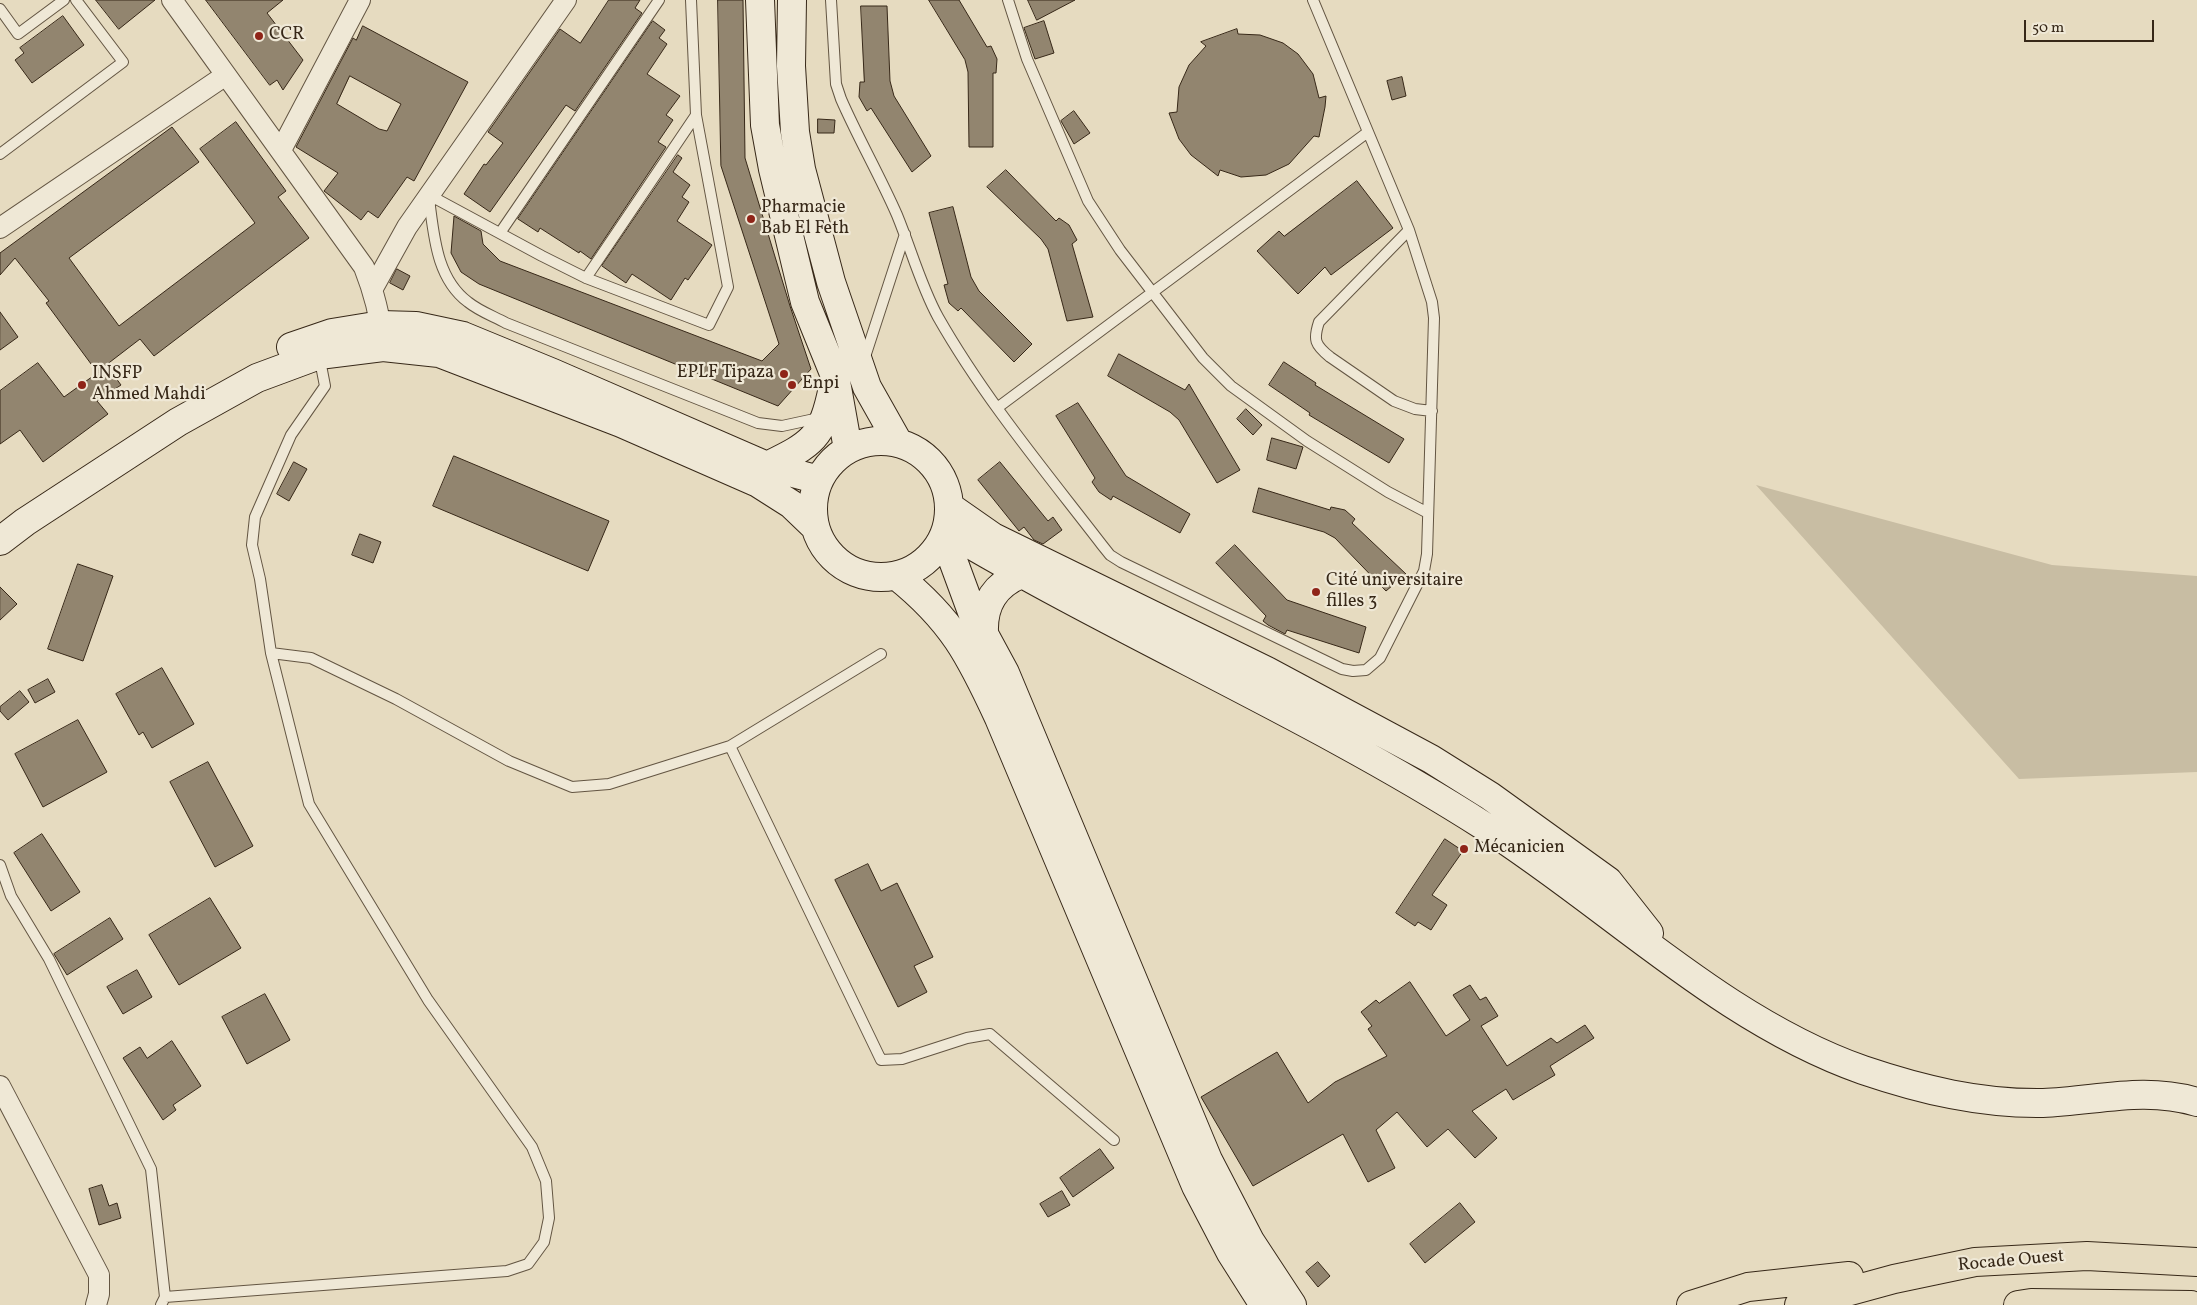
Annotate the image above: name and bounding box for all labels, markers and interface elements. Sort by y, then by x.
scale bar [2027,10,2157,42]
text: 50 m [2032,18,2064,39]
place label: CCR [269,25,304,47]
marker: CCR [253,30,265,42]
place label: Pharmacie Bab El Feth [761,198,849,240]
marker: Pharmacie Bab El Feth [745,213,757,225]
place label: EPLF Tipaza [677,363,774,385]
place label: INSFP Ahmed Mahdi [92,364,206,406]
marker: EPLF Tipaza [778,368,790,380]
place label: Enpi [802,374,839,396]
marker: INSFP Ahmed Mahdi [76,379,88,391]
marker: Enpi [786,379,798,391]
place label: Cité universitaire filles 3 [1326,571,1463,614]
marker: Cité universitaire filles 3 [1310,586,1322,598]
place label: Mécanicien [1474,838,1565,860]
marker: Mécanicien [1458,843,1470,855]
street label: Rocade Ouest [1957,1247,2065,1277]

